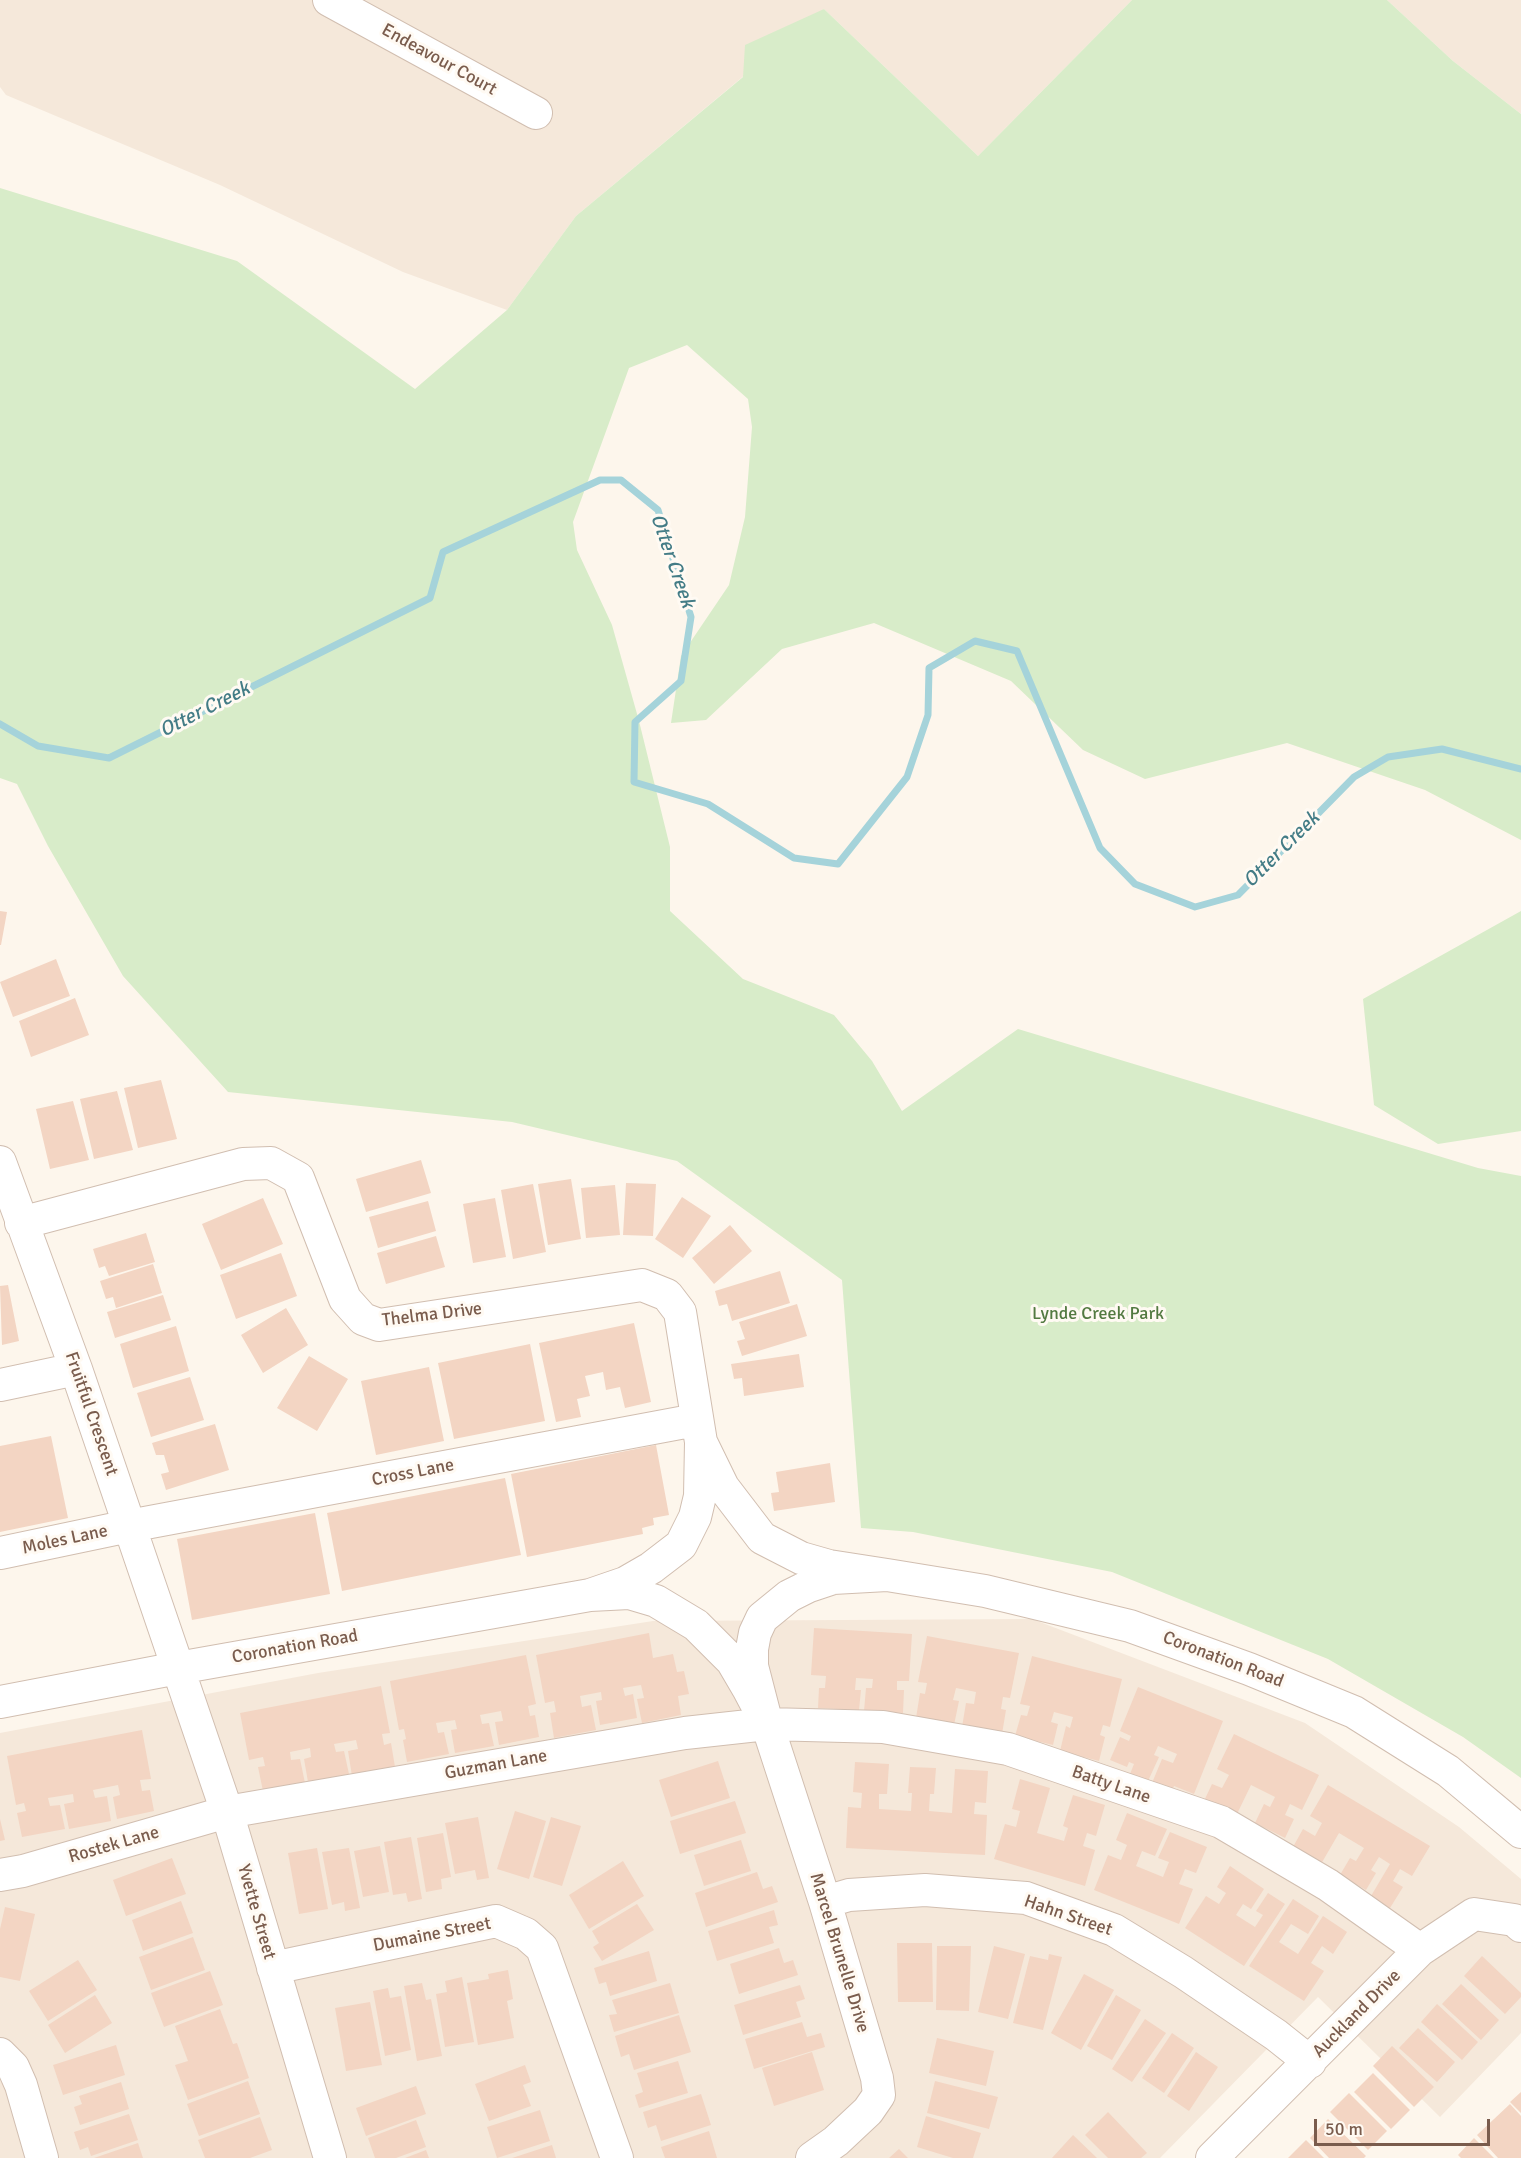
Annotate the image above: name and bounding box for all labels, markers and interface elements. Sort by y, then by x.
street label: Endeavour Court [378,19,500,101]
water label: Otter Creek [645,511,699,611]
water label: Otter Creek [156,677,254,743]
water label: Otter Creek [1239,807,1325,893]
street label: Thelma Drive [381,1298,483,1332]
park label: Lynde Creek Park [1032,1303,1164,1325]
street label: Fruitful Crescent [60,1349,122,1479]
street label: Cross Lane [370,1454,456,1492]
street label: Moles Lane [20,1520,110,1560]
street label: Coronation Road [230,1625,360,1669]
street label: Coronation Road [1160,1627,1286,1693]
street label: Guzman Lane [443,1745,549,1785]
street label: Batty Lane [1069,1761,1153,1809]
street label: Rostek Lane [66,1822,162,1868]
street label: Yvette Street [232,1862,280,1962]
street label: Marcel Brunelle Drive [804,1871,874,2035]
street label: Hahn Street [1021,1891,1115,1941]
street label: Dumaine Street [371,1913,493,1957]
street label: Auckland Drive [1308,1965,1406,2063]
scale bar [1317,2107,1492,2145]
text: 50 m [1325,2118,1363,2140]

